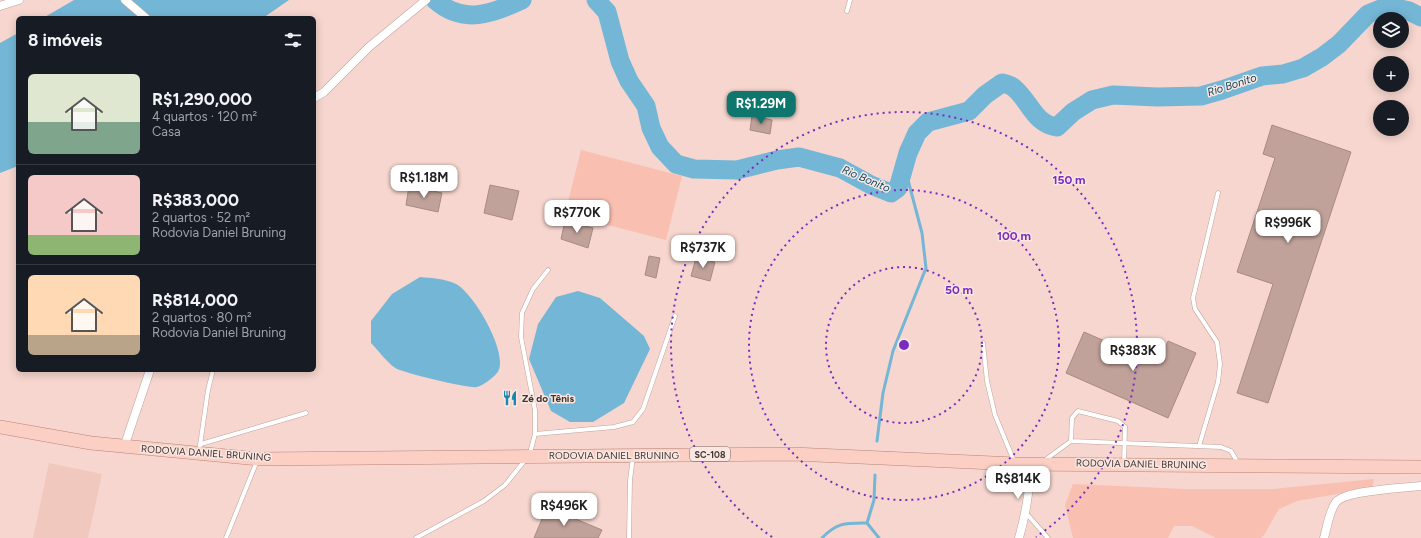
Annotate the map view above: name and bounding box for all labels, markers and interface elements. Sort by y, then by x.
map controls [1373,12,1409,136]
button: layers [1373,12,1409,48]
icon: filters [282,29,304,51]
text: 8 imóveis [28,30,102,50]
button: + [1373,56,1409,92]
water label: Rio Bonito [1206,71,1259,99]
text: R$1,290,000 [152,89,252,109]
icon: home [60,90,108,138]
pin: R$1.29M [724,91,798,125]
text: R$1.29M [736,96,786,111]
button: − [1373,100,1409,136]
text: 4 quartos · 120 m² [152,109,257,124]
text: Casa [152,124,181,139]
water label: Rio Bonito [840,163,893,195]
pin: R$1.18M [387,165,461,199]
text: R$1.18M [400,170,448,185]
text: 150 m [1052,173,1086,187]
text: R$383,000 [152,190,239,210]
icon: home [60,191,108,239]
pin: R$770K [544,200,610,234]
text: R$770K [553,205,601,220]
text: 2 quartos · 52 m² [152,210,250,225]
pin: R$996K [1255,210,1321,244]
text: R$996K [1265,215,1311,230]
text: Rodovia Daniel Bruning [152,225,286,240]
text: 100 m [997,229,1031,243]
pin: R$737K [670,235,736,269]
text: R$737K [680,240,726,255]
text: 50 m [945,283,973,297]
text: R$814,000 [152,290,238,310]
icon: home [60,291,108,339]
text: 2 quartos · 80 m² [152,310,252,325]
text: Rodovia Daniel Bruning [152,325,286,340]
centre of rings [897,338,911,352]
pin: R$383K [1100,338,1166,372]
text: R$383K [1110,343,1156,358]
restaurant icon: Zé do Tênis [501,389,519,407]
place label: Zé do Tênis [522,392,574,405]
street label: RODOVIA DANIEL BRUNING [141,442,272,464]
road number: SC-108 [690,447,730,461]
street label: RODOVIA DANIEL BRUNING [549,449,680,462]
street label: RODOVIA DANIEL BRUNING [1076,456,1207,472]
pin: R$814K [985,466,1051,500]
text: R$814K [995,471,1041,486]
pin: R$496K [531,493,597,527]
text: R$496K [540,498,588,513]

